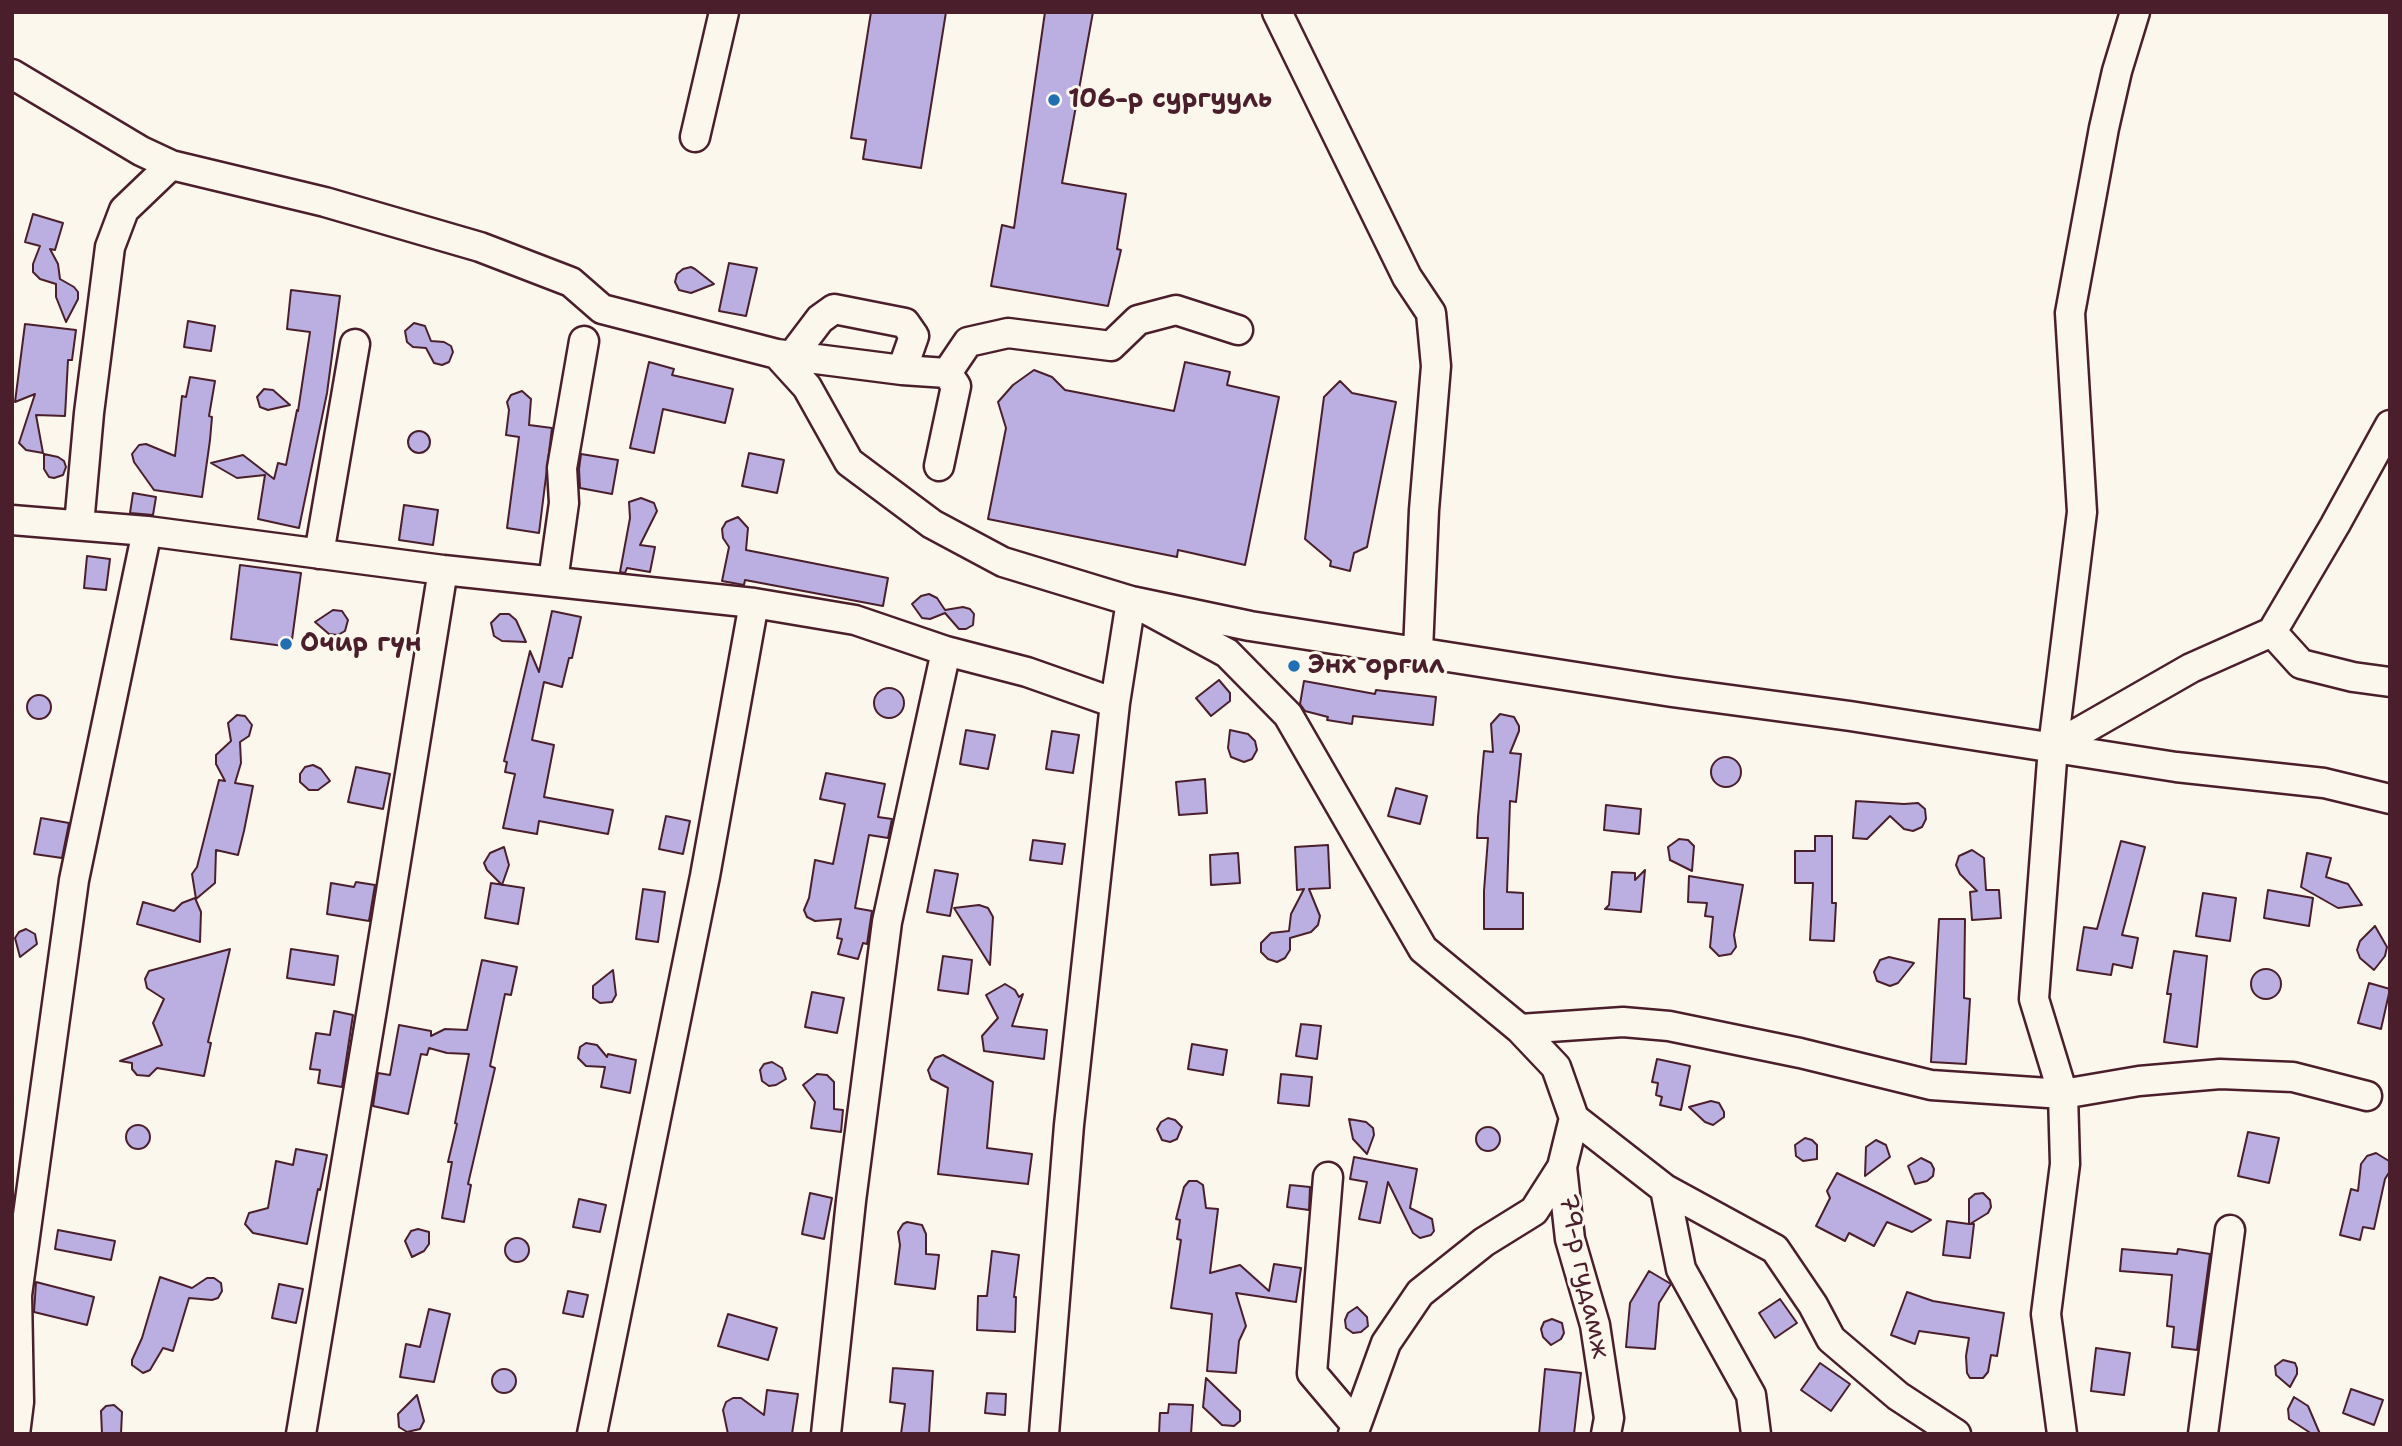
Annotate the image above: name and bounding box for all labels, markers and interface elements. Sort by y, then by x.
place label: 106-р сургууль [1068,84,1272,116]
marker: 106-р сургууль [1046,92,1062,108]
place label: Очир гүн [300,628,421,660]
marker: Очир гүн [278,636,294,652]
place label: Энх оргил [1308,650,1445,682]
marker: Энх оргил [1286,658,1302,674]
street label: 79-р гудамж [1550,1191,1616,1361]

